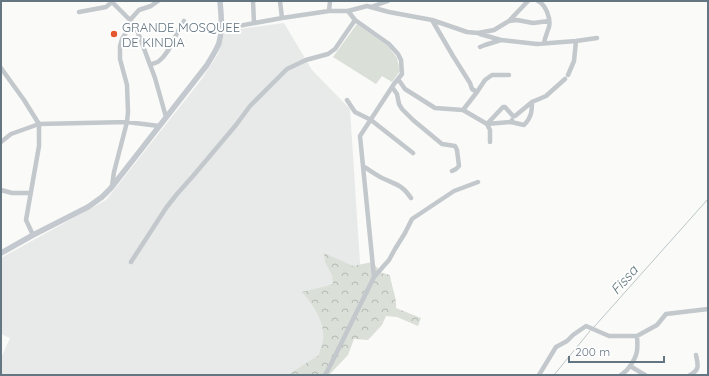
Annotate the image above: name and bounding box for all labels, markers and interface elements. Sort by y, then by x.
place label: GRANDE MOSQUEE DE KINDIA [122,19,240,50]
marker: GRANDE MOSQUEE DE KINDIA [109,29,119,39]
water label: Fissa [606,261,642,298]
scale bar [569,338,664,364]
text: 200 m [575,344,610,359]

